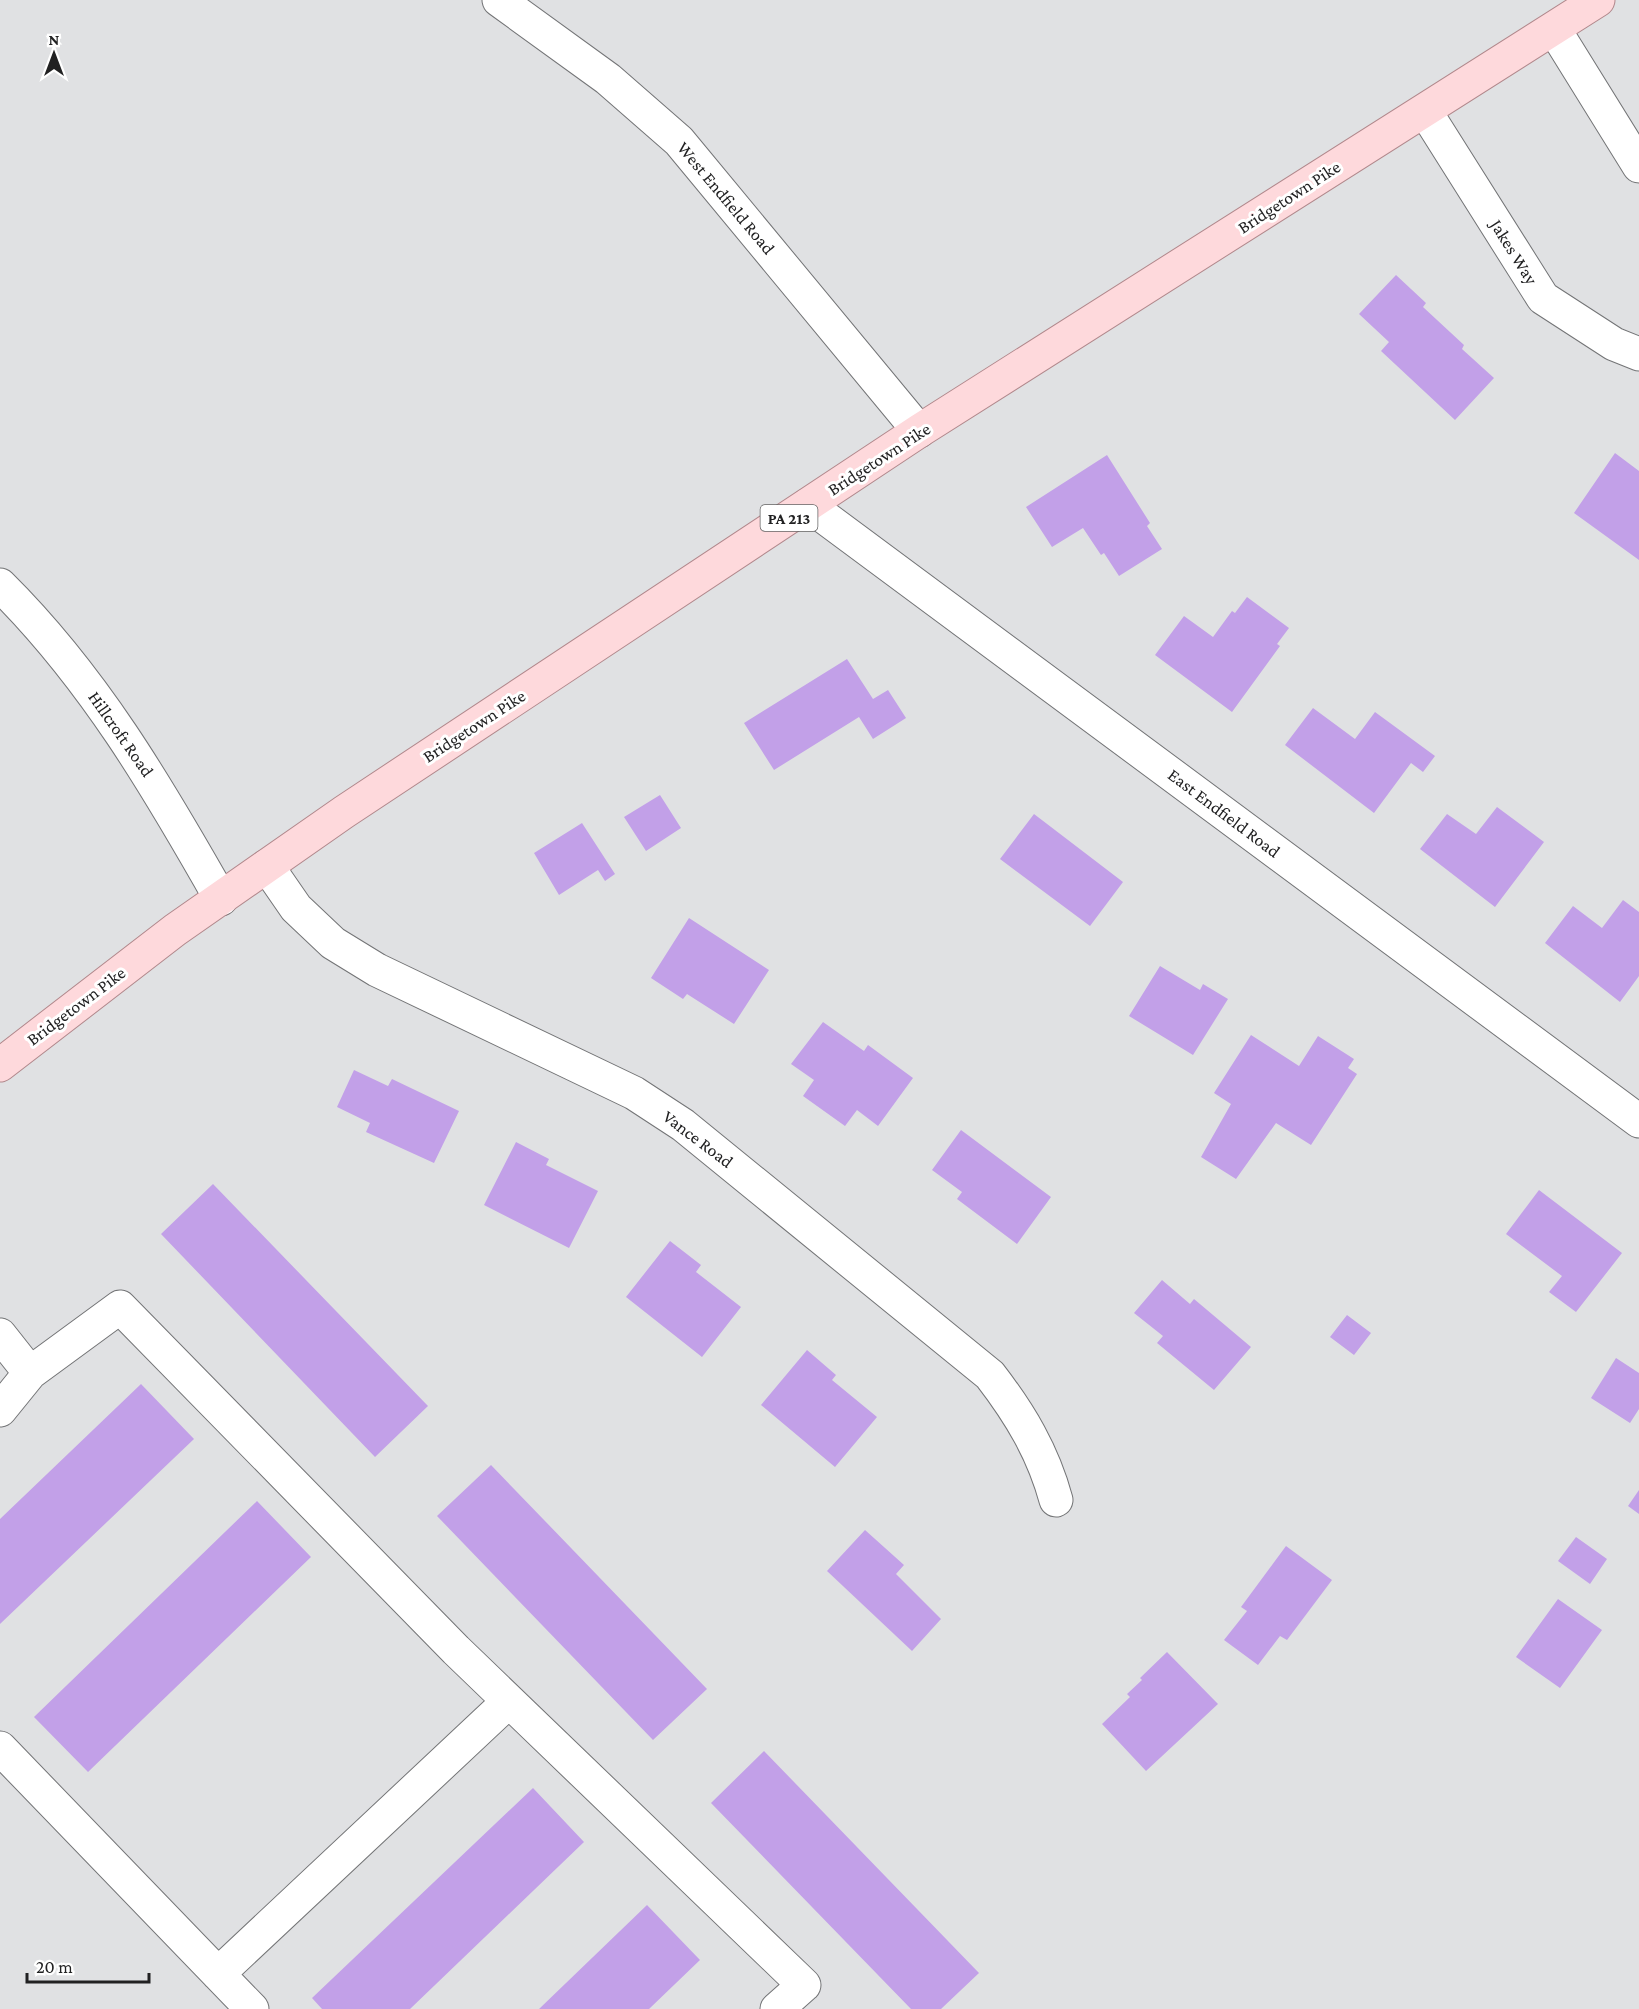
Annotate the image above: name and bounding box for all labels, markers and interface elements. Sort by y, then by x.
north arrow [24,24,84,84]
text: N [49,31,60,48]
street label: West Endfield Road [673,138,779,259]
street label: Bridgetown Pike [1234,156,1344,238]
street label: Jakes Way [1485,214,1542,289]
street label: Bridgetown Pike [824,418,934,500]
road number: PA 213 [760,505,818,531]
street label: Bridgetown Pike [419,685,529,767]
street label: Hillcroft Road [84,687,158,781]
street label: East Endfield Road [1164,764,1284,862]
street label: Bridgetown Pike [23,962,129,1050]
street label: Vance Road [659,1106,737,1172]
scale bar [27,1946,148,1984]
text: 20 m [36,1957,73,1977]

